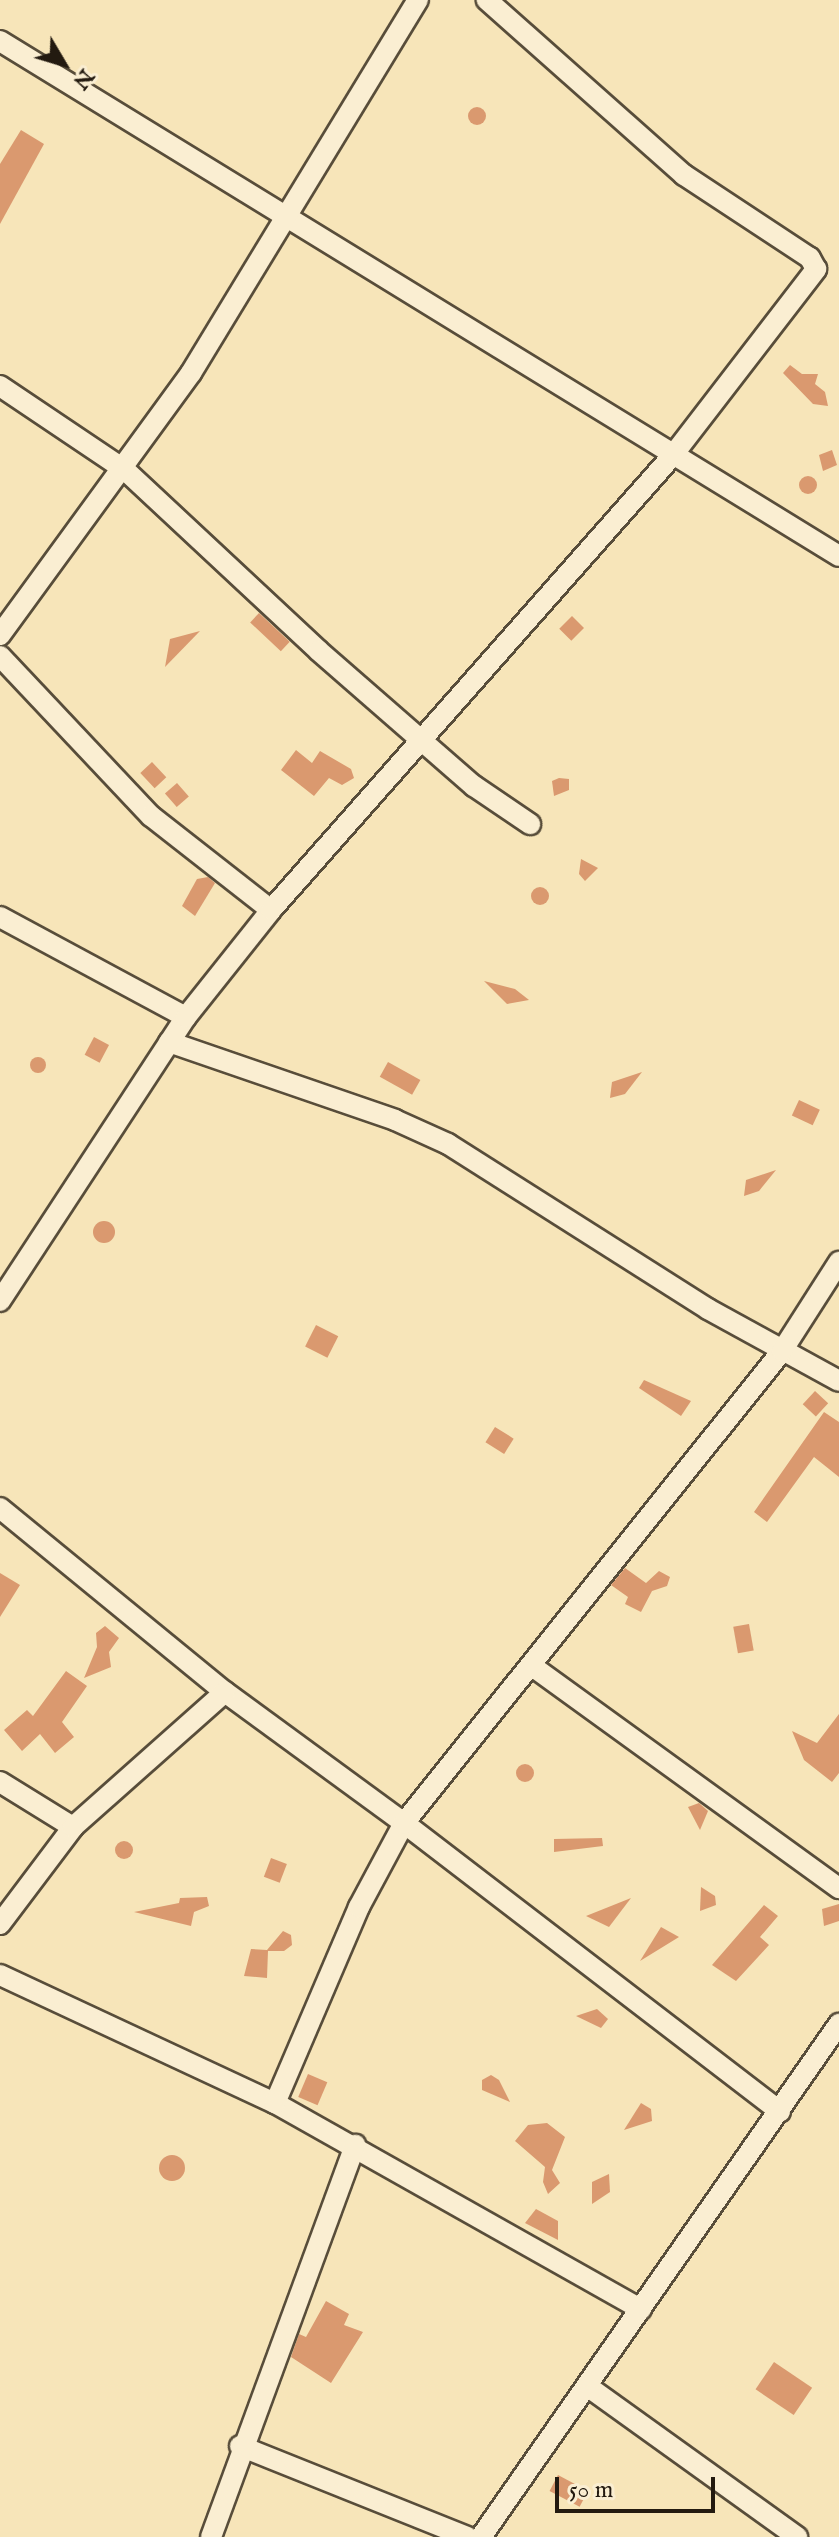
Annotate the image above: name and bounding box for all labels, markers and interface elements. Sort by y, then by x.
north arrow [24,24,104,104]
text: N [66,63,100,95]
scale bar [559,2461,719,2511]
text: 50 m [569,2475,613,2506]

